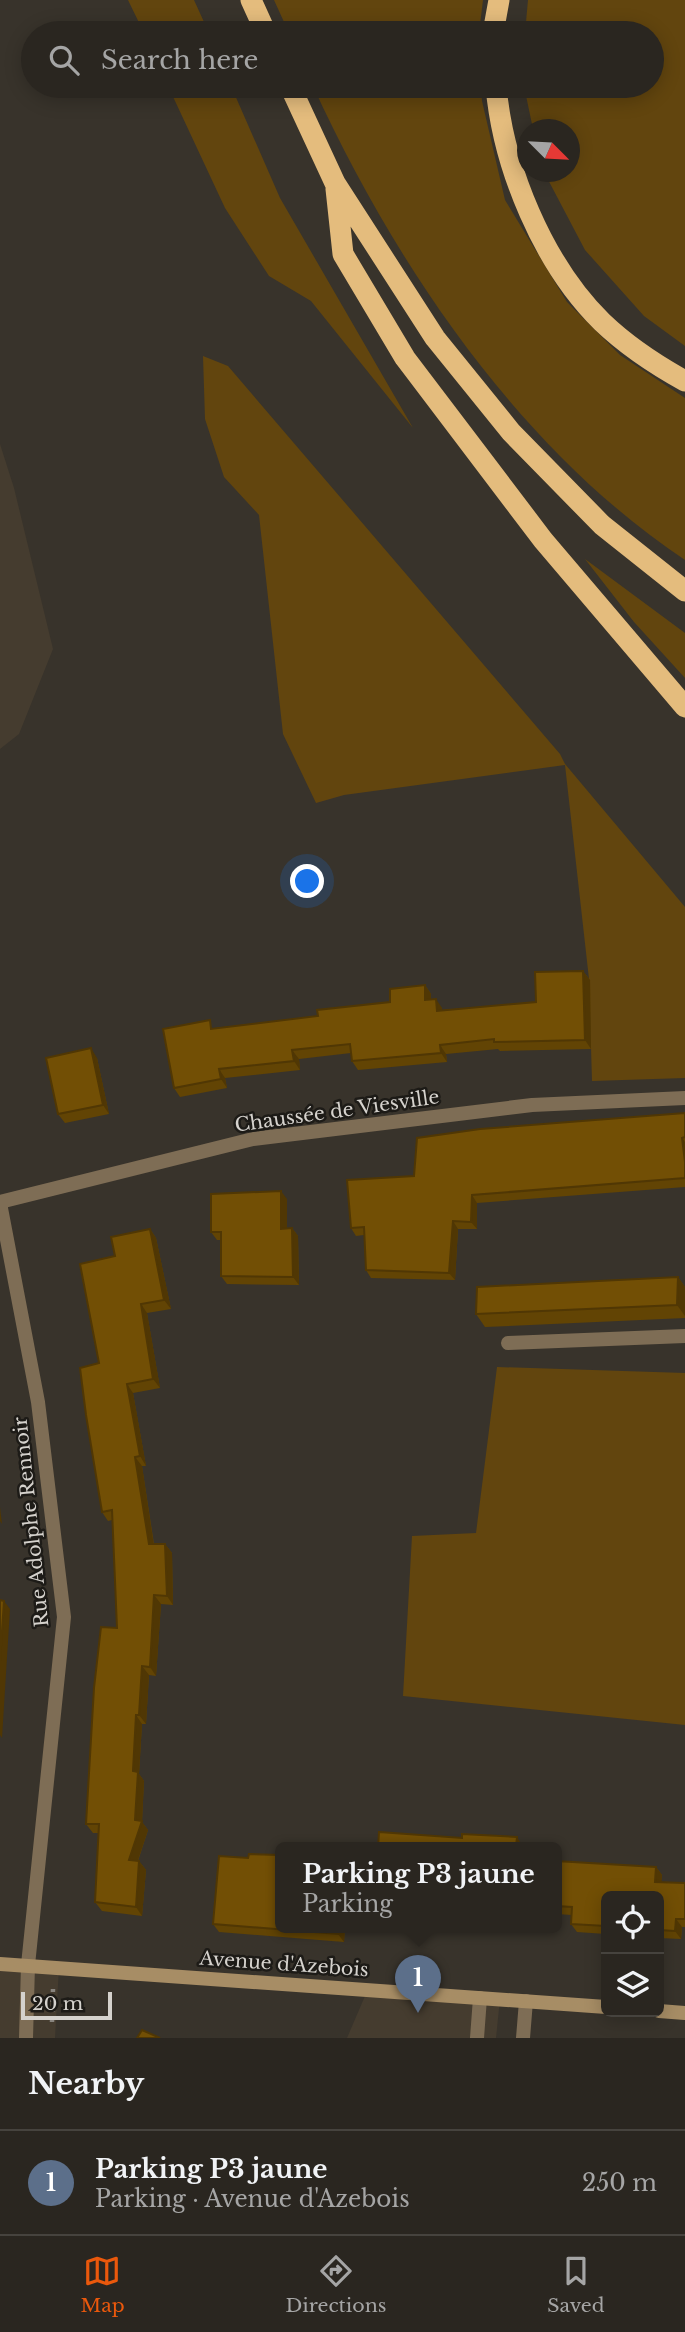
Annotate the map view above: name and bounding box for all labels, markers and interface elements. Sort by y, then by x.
search box [21,21,664,98]
icon: search [45,41,83,79]
text: Search here [101,44,258,76]
north arrow [517,119,580,182]
your location [290,864,324,898]
street label: Chaussée de Viesville [233,1085,441,1137]
street label: Rue Adolphe Rennoir [9,1416,53,1628]
popup [275,1842,562,1933]
text: Parking P3 jaune [302,1858,535,1890]
text: Parking [302,1890,393,1918]
map controls [601,1891,664,2017]
button: locate [601,1891,664,1954]
street label: Avenue d'Azebois [198,1947,369,1981]
button: layers [601,1954,664,2017]
pin: 1 [395,1955,441,2013]
scale bar [21,1989,112,2021]
text: 20 m [32,1992,83,2015]
text: Nearby [28,2065,144,2102]
text: Parking P3 jaune [95,2153,328,2185]
text: 1 [46,2169,56,2197]
text: 250 m [582,2169,657,2197]
text: Parking · Avenue d'Azebois [95,2185,410,2213]
tab: Map [80,2252,125,2317]
tab: Directions [285,2252,386,2317]
tab: Saved [547,2252,605,2317]

